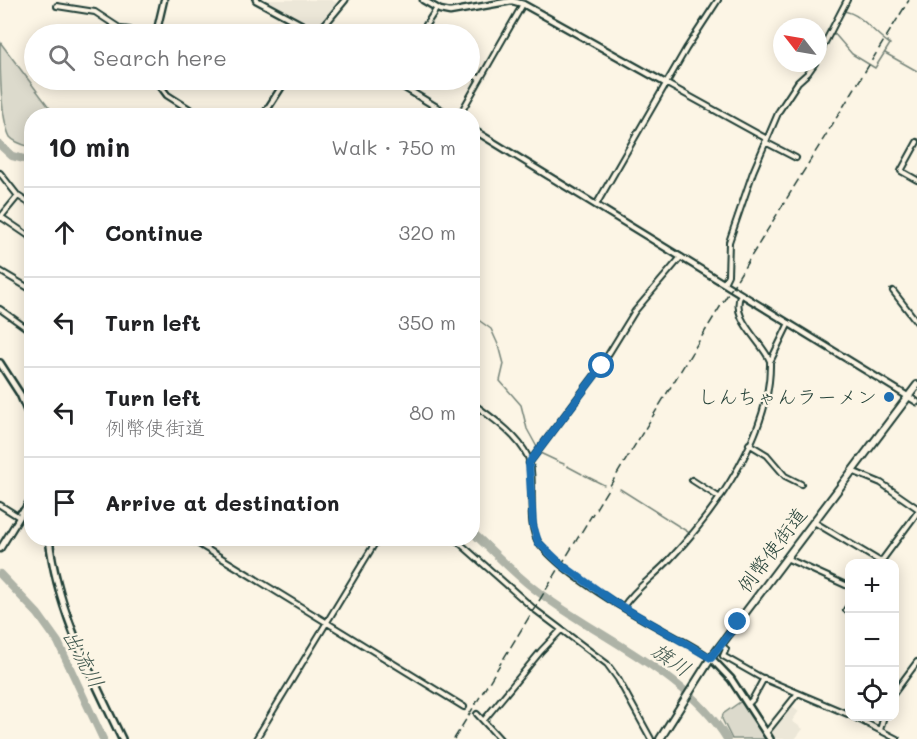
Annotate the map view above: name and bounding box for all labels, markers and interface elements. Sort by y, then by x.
north arrow [773,18,827,72]
search box [24,24,480,90]
icon: search [45,41,78,74]
text: Search here [93,43,227,72]
text: 10 min [48,130,130,164]
text: Walk · 750 m [331,134,456,160]
icon: ahead [48,216,81,249]
text: Continue [105,218,203,247]
text: 320 m [398,219,456,245]
icon: left [48,306,81,339]
text: Turn left [105,308,201,337]
text: 350 m [398,309,456,335]
route start [588,352,614,378]
text: Turn left [105,383,201,412]
place label: しんちゃんラーメン [698,383,877,409]
marker: しんちゃんラーメン [882,390,896,404]
icon: left [48,396,81,429]
text: 80 m [409,399,456,425]
text: 例幣使街道 [105,414,205,440]
icon: arrive [48,486,81,519]
text: Arrive at destination [105,488,340,517]
street label: 例幣使街道 [731,502,812,597]
map controls [845,559,899,721]
button: + [845,559,899,613]
route end [724,608,750,634]
button: − [845,613,899,667]
water label: 出流川 [58,624,111,692]
water label: 旗川 [647,636,697,682]
button: locate [845,667,899,721]

